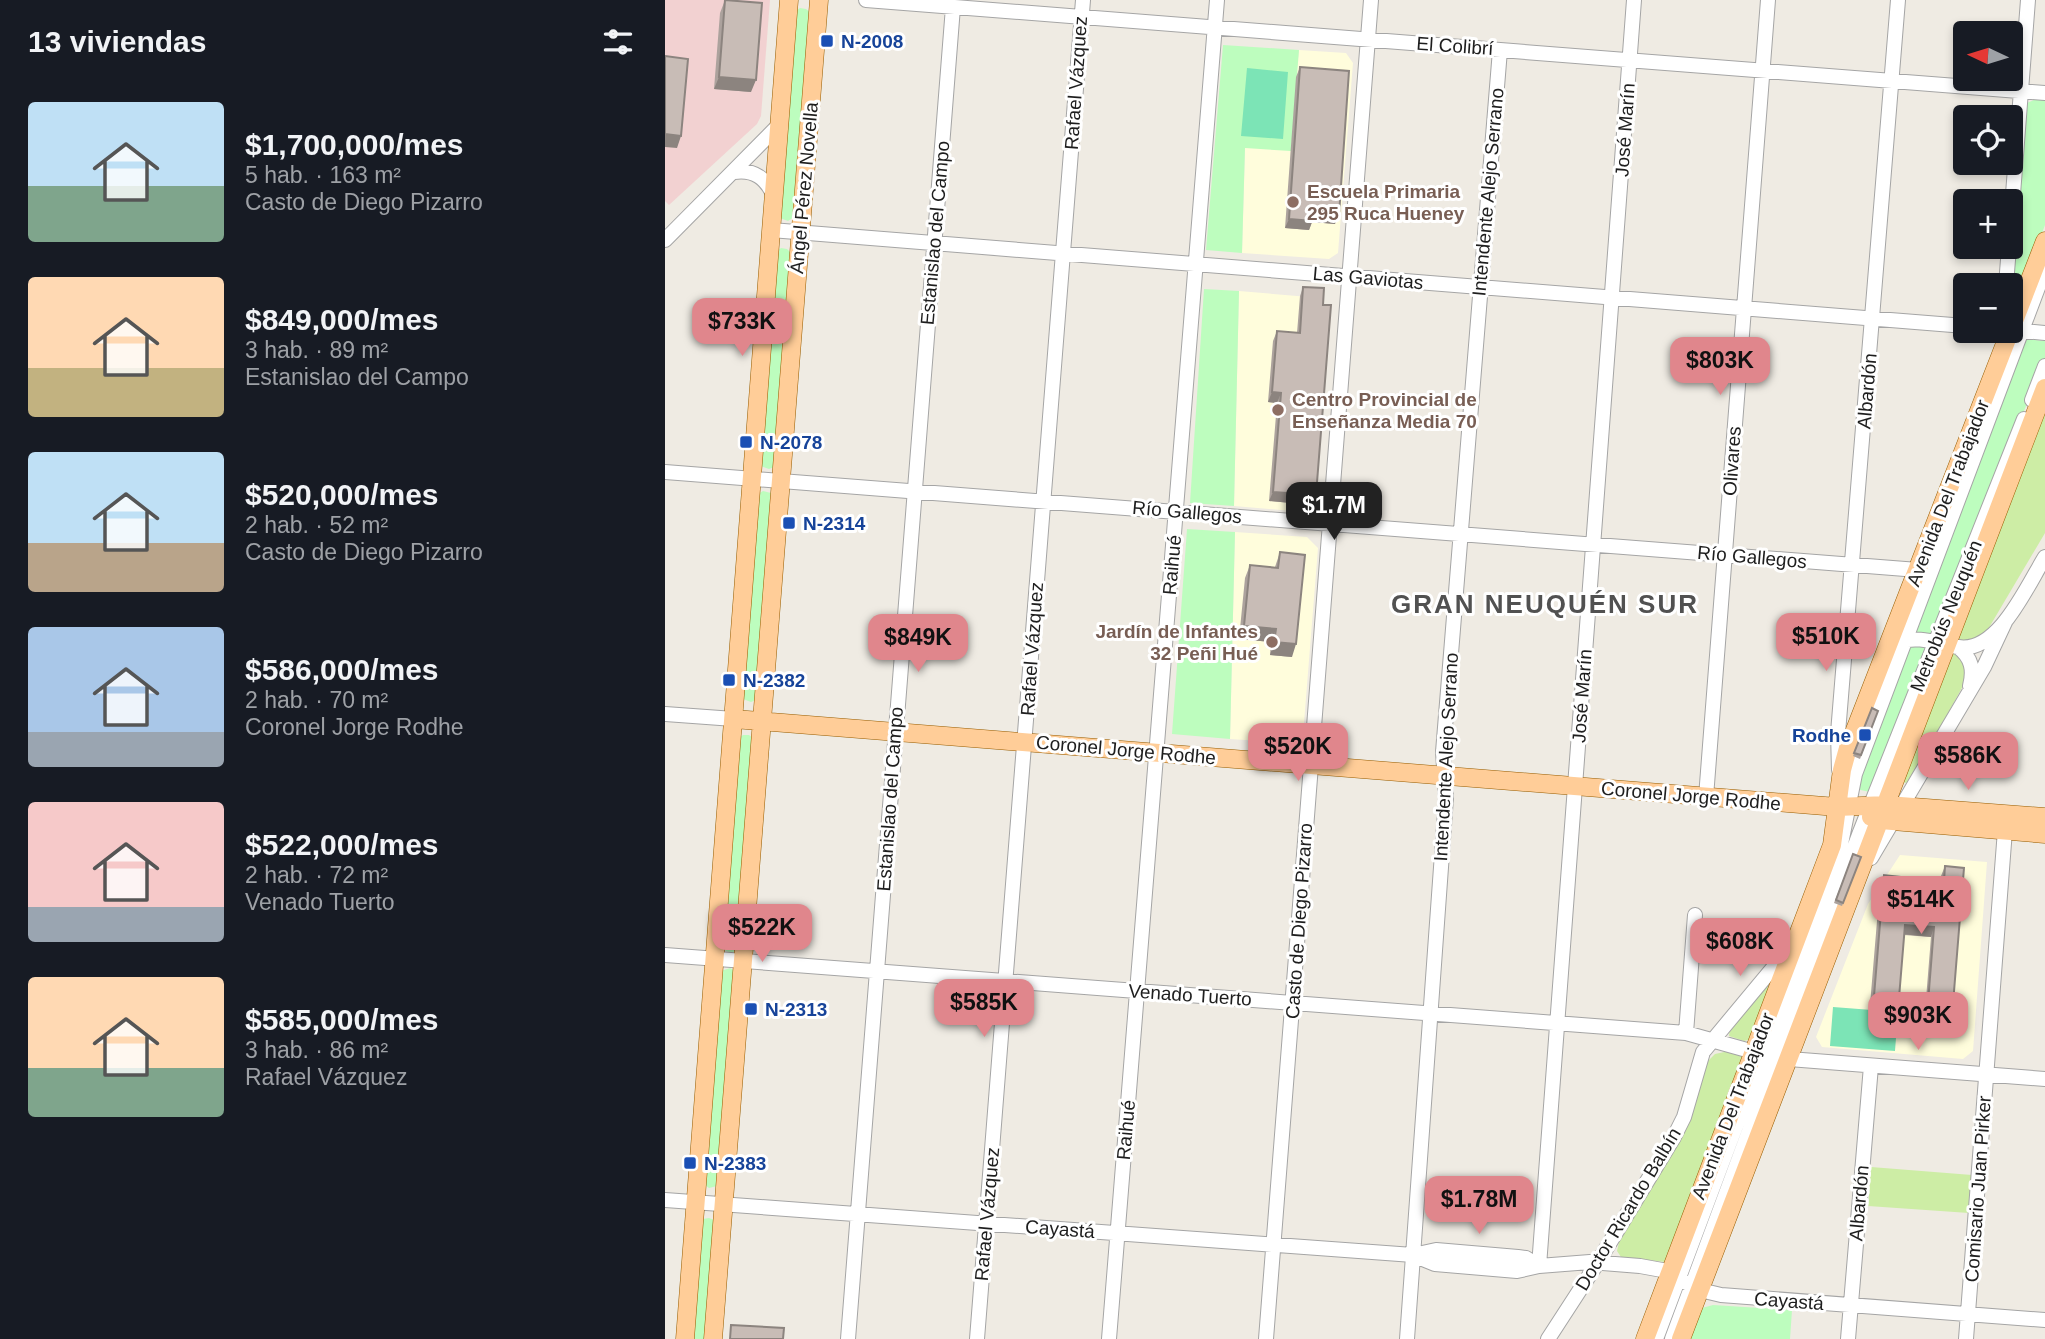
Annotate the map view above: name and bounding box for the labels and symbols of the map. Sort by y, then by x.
street label: Rafael Vázquez [1061,15,1091,151]
north arrow [1953,21,2023,91]
place label: N-2008 [841,31,903,52]
marker: N-2008 [819,33,835,49]
street label: El Colibrí [1416,33,1495,59]
street label: José Marín [1611,82,1639,178]
street label: Intendente Alejo Serrano [1468,87,1508,297]
street label: Ángel Pérez Novella [786,101,822,275]
street label: Estanislao del Campo [916,140,954,326]
place label: Escuela Primaria 295 Ruca Hueney [1307,181,1465,224]
marker: Escuela Primaria 295 Ruca Hueney [1285,194,1301,210]
street label: Las Gaviotas [1312,263,1424,293]
pin: $733K [693,298,791,358]
pin: $803K [1671,338,1769,397]
street label: Albardón [1853,352,1881,430]
place label: Centro Provincial de Enseñanza Media 70 [1292,389,1477,432]
street label: Avenida Del Trabajador [1903,396,1994,589]
marker: Centro Provincial de Enseñanza Media 70 [1270,402,1286,418]
street label: Olivares [1719,426,1745,496]
place label: N-2078 [760,432,822,453]
marker: N-2078 [738,434,754,450]
pin: $1.7M [1285,482,1383,542]
street label: Río Gallegos [1131,497,1243,527]
place label: N-2314 [803,513,866,534]
marker: N-2314 [781,515,797,531]
street label: Raihué [1159,534,1185,596]
street label: Metrobús Neuquén [1906,537,1986,695]
street label: Río Gallegos [1696,542,1808,572]
street label: Rafael Vázquez [1017,581,1047,717]
district label: GRAN NEUQUÉN SUR [1391,589,1699,619]
pin: $849K [869,614,967,674]
pin: $510K [1777,614,1875,673]
place label: Jardín de Infantes 32 Peñi Hué [1095,621,1258,664]
marker: Jardín de Infantes 32 Peñi Hué [1264,634,1280,650]
street label: José Marín [1568,648,1596,744]
street label: Intendente Alejo Serrano [1430,652,1462,862]
place label: N-2382 [743,670,805,691]
marker: N-2382 [721,672,737,688]
street label: Estanislao del Campo [873,706,907,892]
pin: $520K [1249,724,1347,783]
place label: Rodhe [1792,725,1851,746]
marker: Rodhe [1857,727,1873,743]
street label: Coronel Jorge Rodhe [1035,732,1217,768]
pin: $586K [1919,732,2017,792]
street label: Coronel Jorge Rodhe [1600,778,1782,814]
street label: Casto de Diego Pizarro [1282,822,1316,1020]
pin: $514K [1872,876,1970,936]
pin: $522K [713,904,811,964]
pin: $608K [1691,918,1789,978]
pin: $585K [935,979,1033,1039]
street label: Venado Tuerto [1128,980,1252,1010]
pin: $903K [1869,992,1967,1052]
place label: N-2313 [765,999,827,1020]
marker: N-2313 [743,1001,759,1017]
street label: Avenida Del Trabajador [1688,1009,1779,1202]
street label: Comisario Juan Pirker [1961,1094,1995,1283]
street label: Raihué [1113,1099,1139,1161]
street label: Doctor Ricardo Balbín [1571,1124,1685,1294]
street label: Rafael Vázquez [971,1146,1003,1282]
place label: N-2383 [704,1153,766,1174]
marker: N-2383 [682,1155,698,1171]
street label: Albardón [1845,1164,1873,1242]
pin: $1.78M [1422,1176,1536,1236]
street label: Cayastá [1025,1216,1096,1242]
street label: Cayastá [1754,1288,1825,1314]

